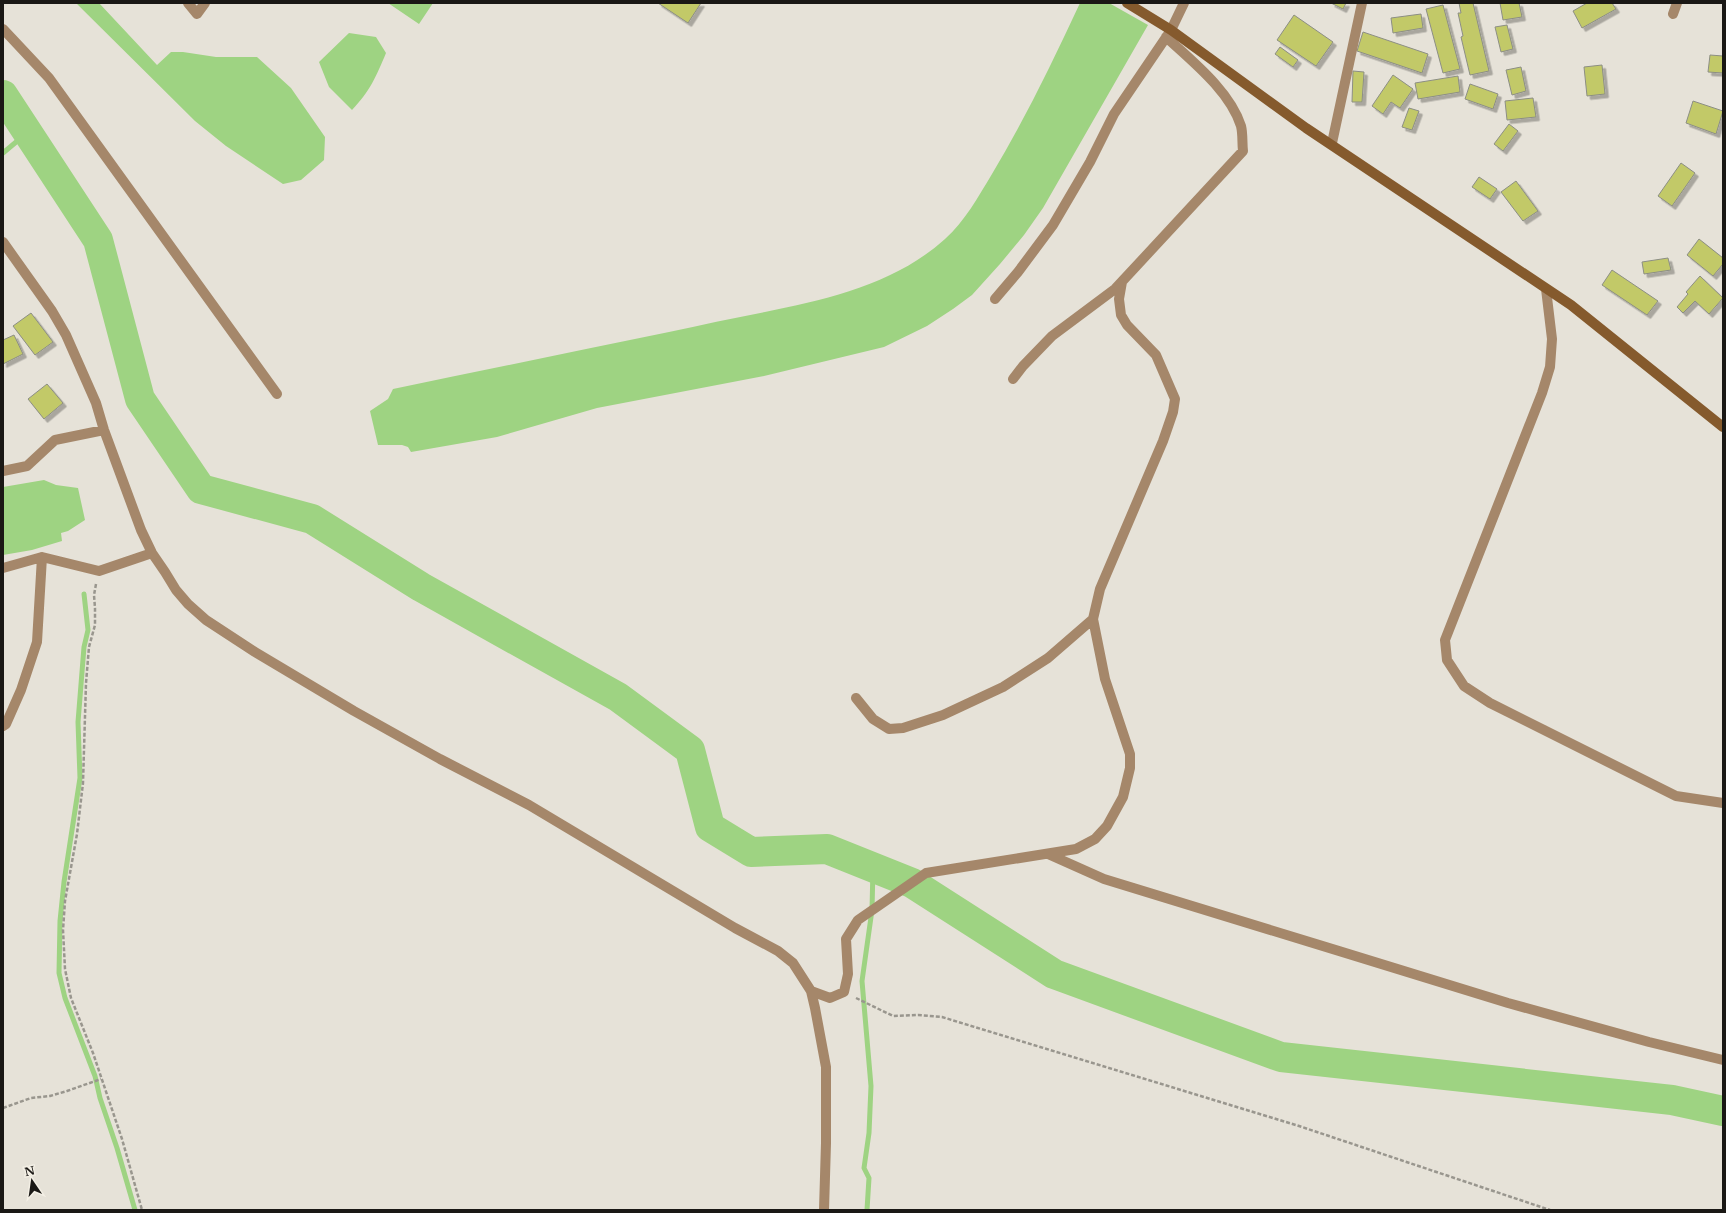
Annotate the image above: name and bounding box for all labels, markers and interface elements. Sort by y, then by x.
north arrow [12,1161,52,1201]
text: N [23,1163,37,1179]

